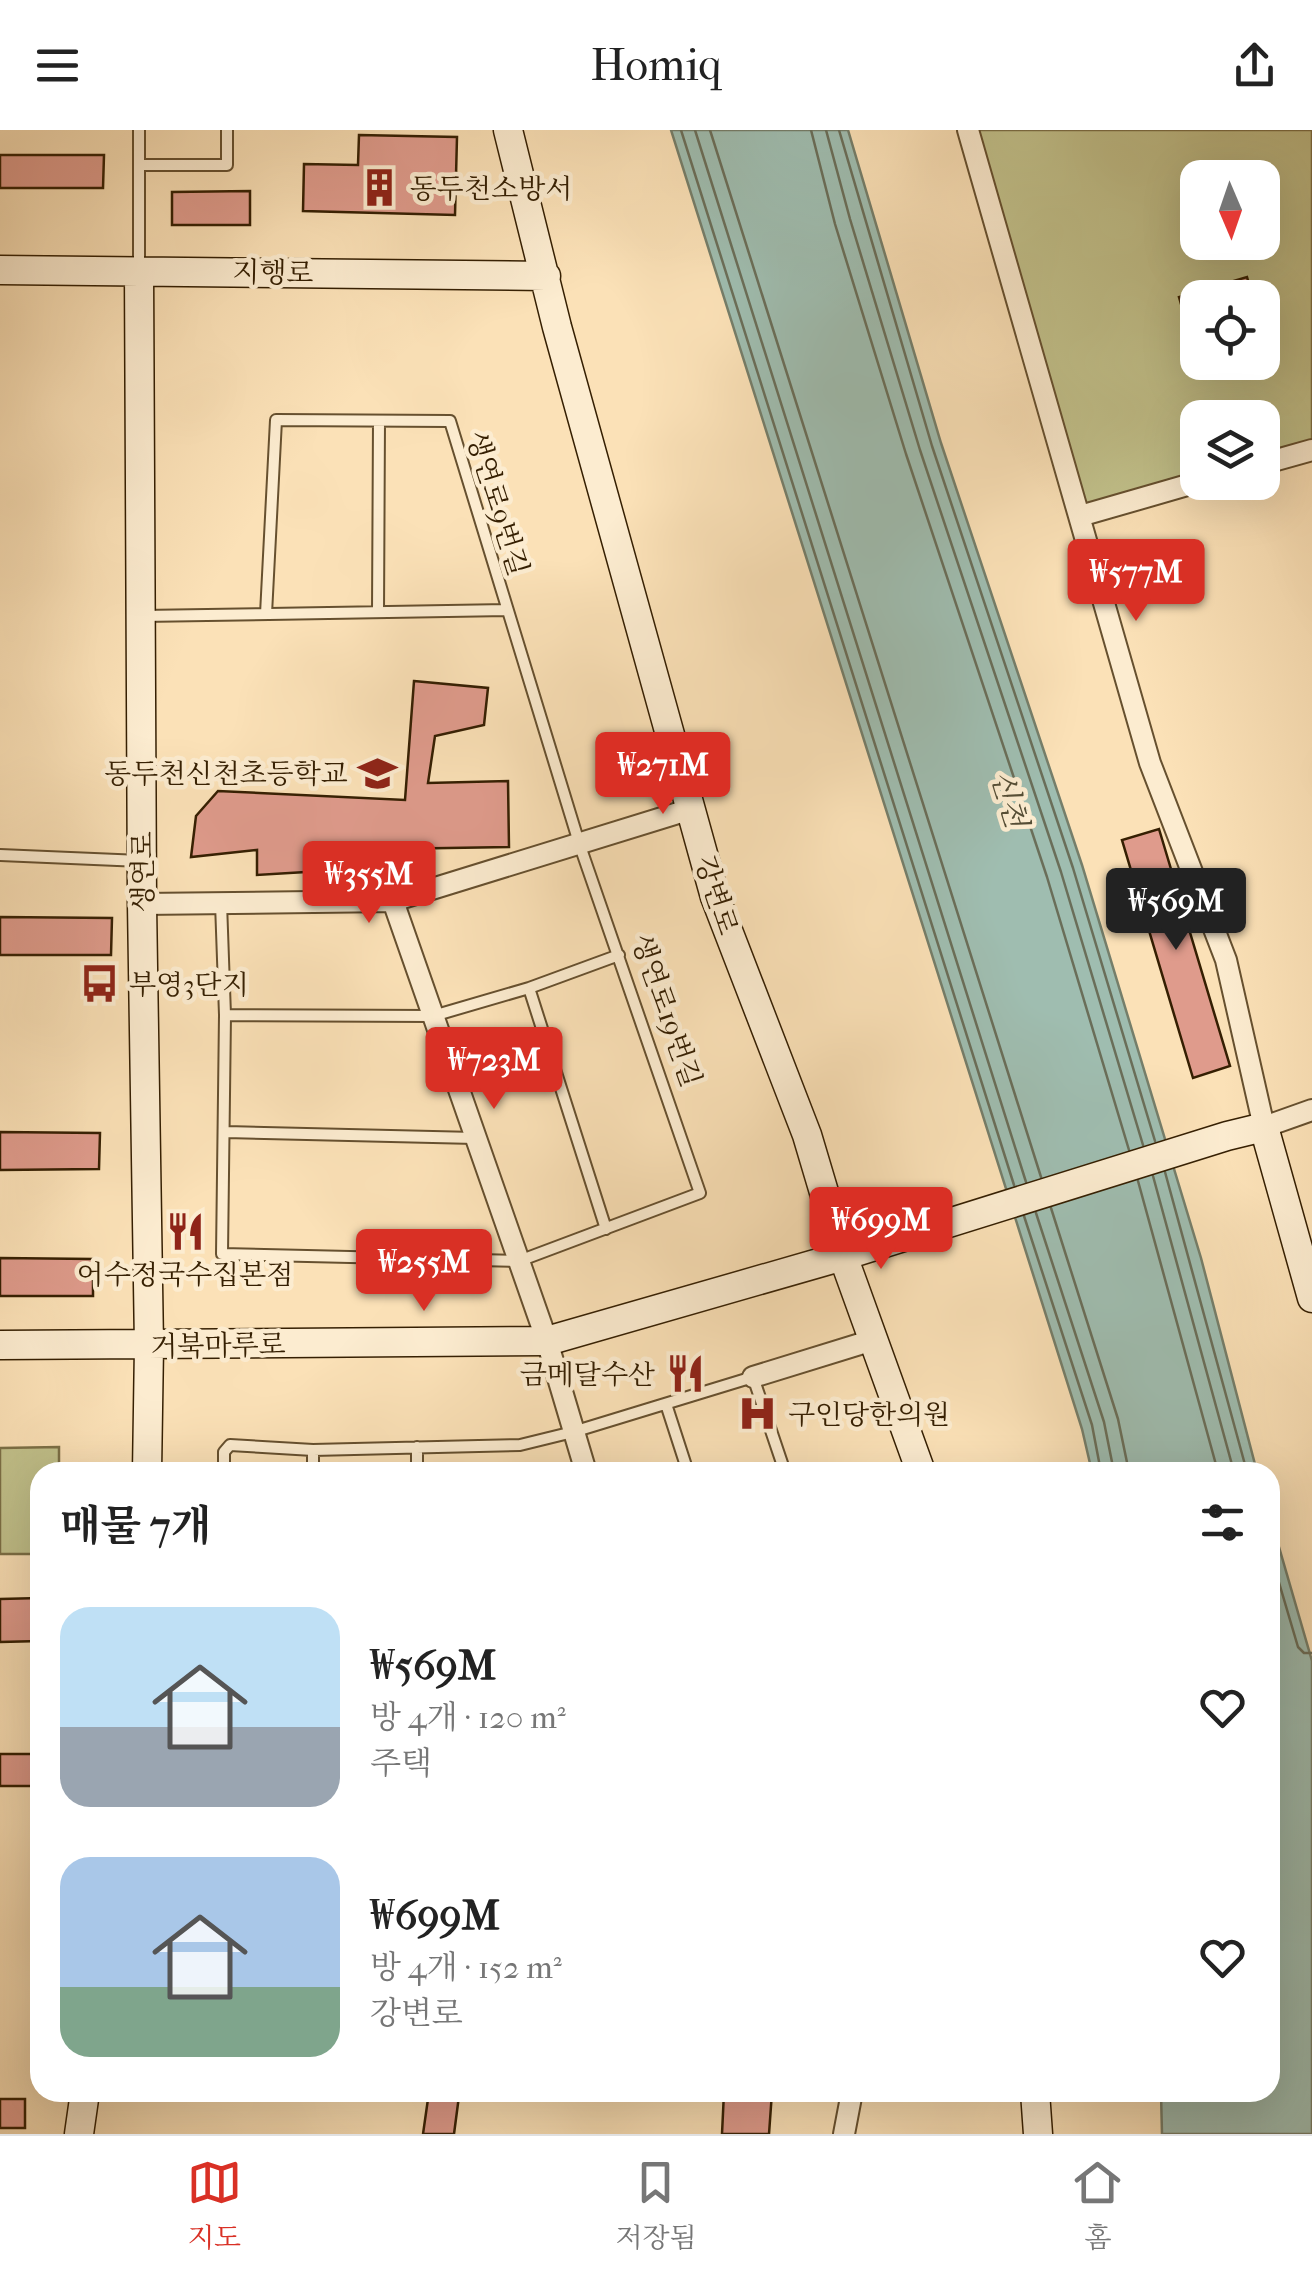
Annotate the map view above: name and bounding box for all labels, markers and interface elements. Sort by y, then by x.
icon: menu [30,38,85,93]
icon: share [1227,38,1282,93]
text: Homiq [590,39,722,92]
north arrow [1180,160,1280,260]
map controls [1180,160,1280,500]
building icon: 동두천소방서 [359,167,401,209]
place label: 동두천소방서 [410,172,572,205]
street label: 지행로 [232,255,314,290]
button: locate [1180,280,1280,380]
button: layers [1180,400,1280,500]
street label: 생연로9번길 [460,427,535,580]
pin: ₩577M [1066,539,1206,624]
text: ₩577M [1090,553,1182,590]
pin: ₩271M [593,732,733,817]
text: ₩271M [617,746,709,783]
school or university icon: 동두천신천초등학교 [357,752,399,794]
place label: 동두천신천초등학교 [105,757,348,790]
water label: 신천 [983,766,1034,834]
street label: 생연로 [126,831,159,913]
pin: ₩355M [299,841,439,926]
street label: 강변로 [688,851,745,939]
text: ₩355M [325,855,413,892]
pin: ₩569M [1106,868,1246,953]
text: ₩569M [1128,882,1224,919]
street label: 생연로19번길 [625,929,708,1091]
bus stop icon: 부영3단지 [78,963,120,1005]
place label: 부영3단지 [129,968,249,1001]
pin: ₩723M [424,1027,564,1112]
text: ₩723M [447,1041,541,1078]
pin: ₩699M [811,1187,951,1272]
text: ₩699M [831,1201,931,1238]
restaurant icon: 어수정국수집본점 [164,1210,206,1252]
pin: ₩255M [354,1229,494,1314]
text: ₩255M [378,1243,470,1280]
place label: 어수정국수집본점 [77,1258,293,1291]
street label: 거북마루로 [150,1328,286,1363]
restaurant icon: 금메달수산 [664,1353,706,1395]
place label: 금메달수산 [520,1358,655,1391]
hospital icon: 구인당한의원 [737,1393,779,1435]
place label: 구인당한의원 [788,1398,950,1431]
icon: filters [1195,1495,1250,1550]
text: 매물 7개 [60,1502,211,1551]
text: ₩569M [370,1641,496,1690]
icon: home [140,1647,260,1767]
icon: heart [1195,1680,1250,1735]
text: 방 4개 · 120 m² [370,1699,566,1736]
text: 주택 [370,1745,432,1782]
text: ₩699M [370,1891,500,1940]
icon: home [140,1897,260,2017]
icon: heart [1195,1930,1250,1985]
text: 방 4개 · 152 m² [370,1949,562,1986]
text: 강변로 [370,1995,463,2032]
tab: 지도 [187,2155,242,2255]
tab: 저장됨 [615,2155,697,2255]
tab: 홈 [1070,2155,1125,2255]

